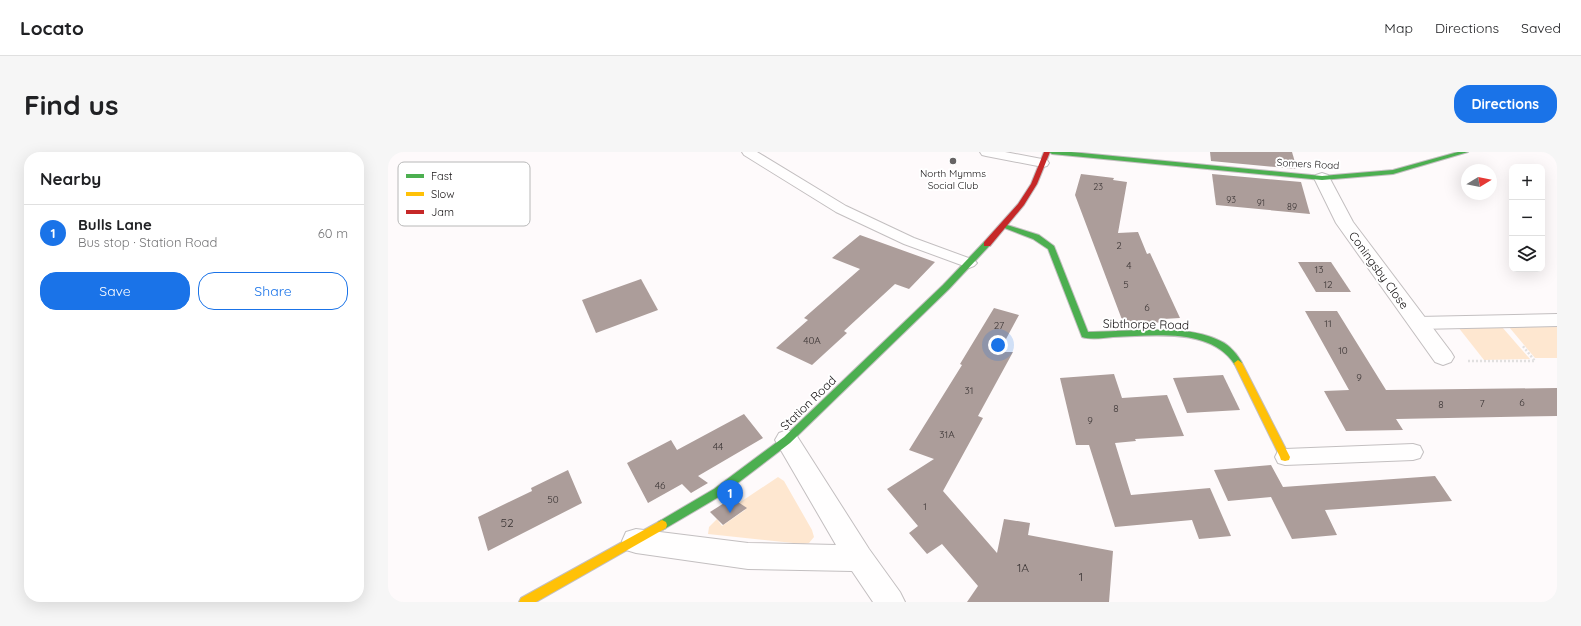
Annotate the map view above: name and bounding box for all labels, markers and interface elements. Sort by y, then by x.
text: Locato [20,16,84,40]
text: Map [1384,19,1413,37]
text: Directions [1435,19,1499,37]
text: Saved [1521,19,1561,37]
button: Directions [1454,85,1557,123]
text: Find us [24,87,118,122]
marker: North Mymms Social Club [948,156,958,166]
street label: Somers Road [1276,156,1340,172]
legend [398,162,530,226]
north arrow [1461,164,1497,200]
map controls [1509,164,1545,272]
button: + [1509,164,1545,200]
place label: North Mymms Social Club [920,167,986,192]
text: Nearby [40,168,101,189]
text: Fast [431,169,453,183]
house number: 23 [1093,181,1103,192]
text: Slow [431,187,455,201]
house number: 93 [1226,194,1236,205]
house number: 91 [1257,197,1265,208]
button: − [1509,200,1545,236]
house number: 89 [1287,201,1297,212]
text: Jam [431,205,454,219]
text: Bulls Lane [78,215,152,234]
text: 1 [50,225,56,241]
text: 60 m [318,225,348,241]
street label: Coningsby Close [1346,228,1412,312]
text: Bus stop · Station Road [78,234,217,250]
button: layers [1509,236,1545,272]
house number: 2 [1116,239,1122,252]
house number: 4 [1126,259,1132,272]
house number: 13 [1315,263,1323,276]
button: Save [40,272,190,310]
button: Share [198,272,348,310]
house number: 5 [1123,278,1129,291]
house number: 12 [1323,278,1333,291]
house number: 6 [1144,301,1150,314]
street label: Sibthorpe Road [1103,316,1189,332]
house number: 11 [1324,317,1332,330]
house number: 27 [994,319,1004,332]
house number: 40A [803,334,821,347]
your location [988,335,1008,355]
house number: 10 [1338,344,1348,357]
house number: 9 [1356,371,1362,384]
street label: Station Road [777,373,839,433]
house number: 31 [965,384,973,397]
house number: 6 [1519,396,1525,409]
house number: 7 [1479,397,1485,410]
house number: 8 [1438,398,1444,411]
house number: 8 [1113,402,1119,415]
house number: 9 [1087,414,1093,427]
house number: 31A [939,428,955,441]
house number: 44 [713,440,723,453]
house number: 46 [655,479,666,492]
pin: 1 [717,480,743,513]
house number: 50 [547,493,559,506]
house number: 1 [923,500,927,513]
house number: 52 [500,515,514,530]
house number: 1A [1017,560,1029,575]
house number: 1 [1079,569,1083,584]

